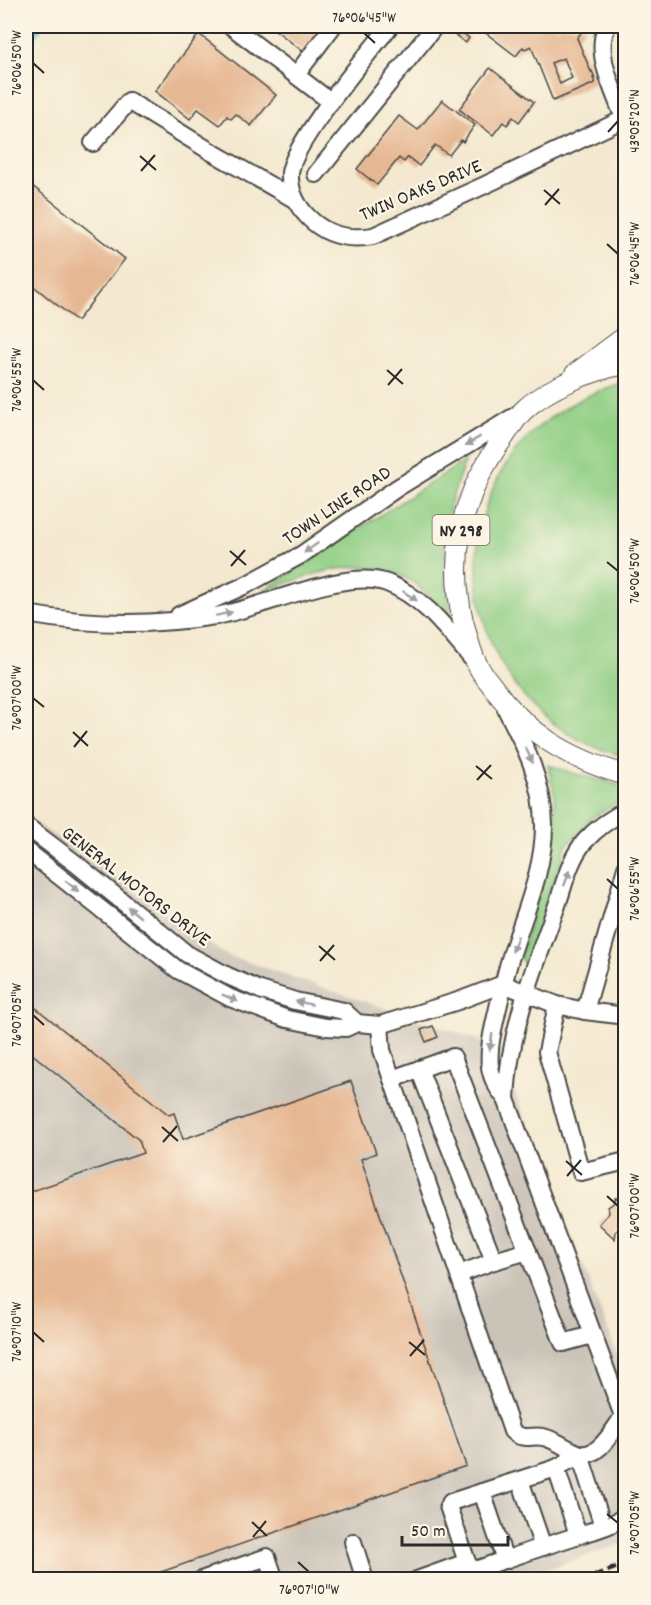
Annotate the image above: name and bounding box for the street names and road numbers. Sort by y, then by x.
street label: TWIN OAKS DRIVE [356,153,487,230]
street label: TOWN LINE ROAD [278,460,398,553]
road number: NY 298 [432,515,490,545]
street label: GENERAL MOTORS DRIVE [55,820,216,955]

